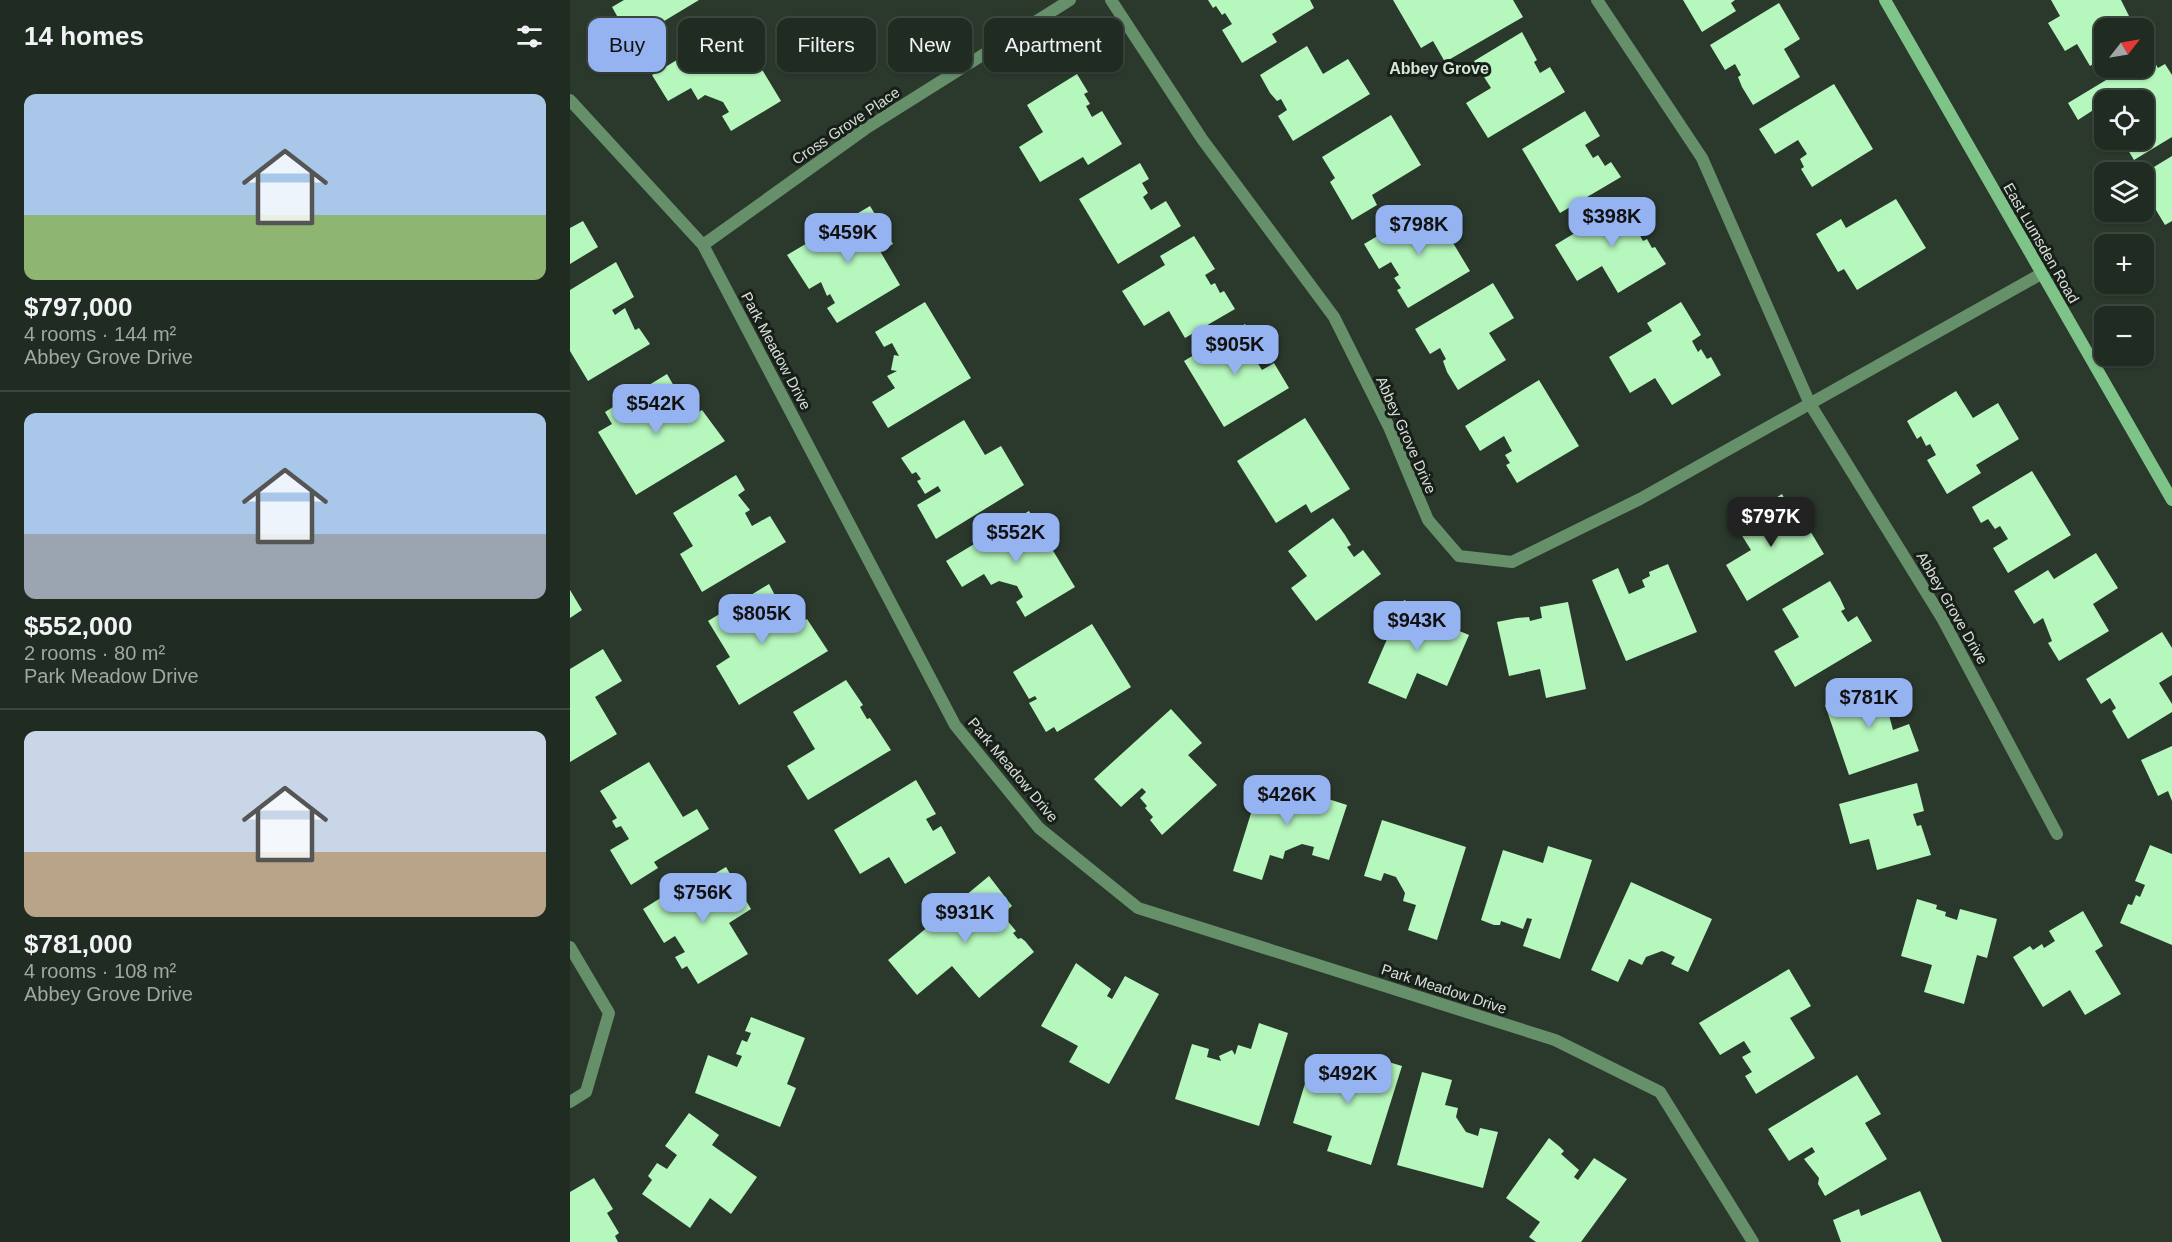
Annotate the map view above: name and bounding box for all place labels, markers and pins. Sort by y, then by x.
pin: $398K [1570,197,1654,248]
pin: $798K [1377,205,1461,256]
pin: $459K [806,213,890,264]
pin: $905K [1193,325,1277,376]
pin: $542K [614,384,698,435]
pin: $797K [1729,497,1813,548]
pin: $552K [974,513,1058,564]
pin: $805K [720,594,804,645]
pin: $943K [1375,601,1459,652]
pin: $781K [1827,678,1911,729]
pin: $426K [1245,775,1329,826]
pin: $756K [661,873,745,924]
pin: $931K [923,893,1007,944]
pin: $492K [1306,1054,1390,1105]

